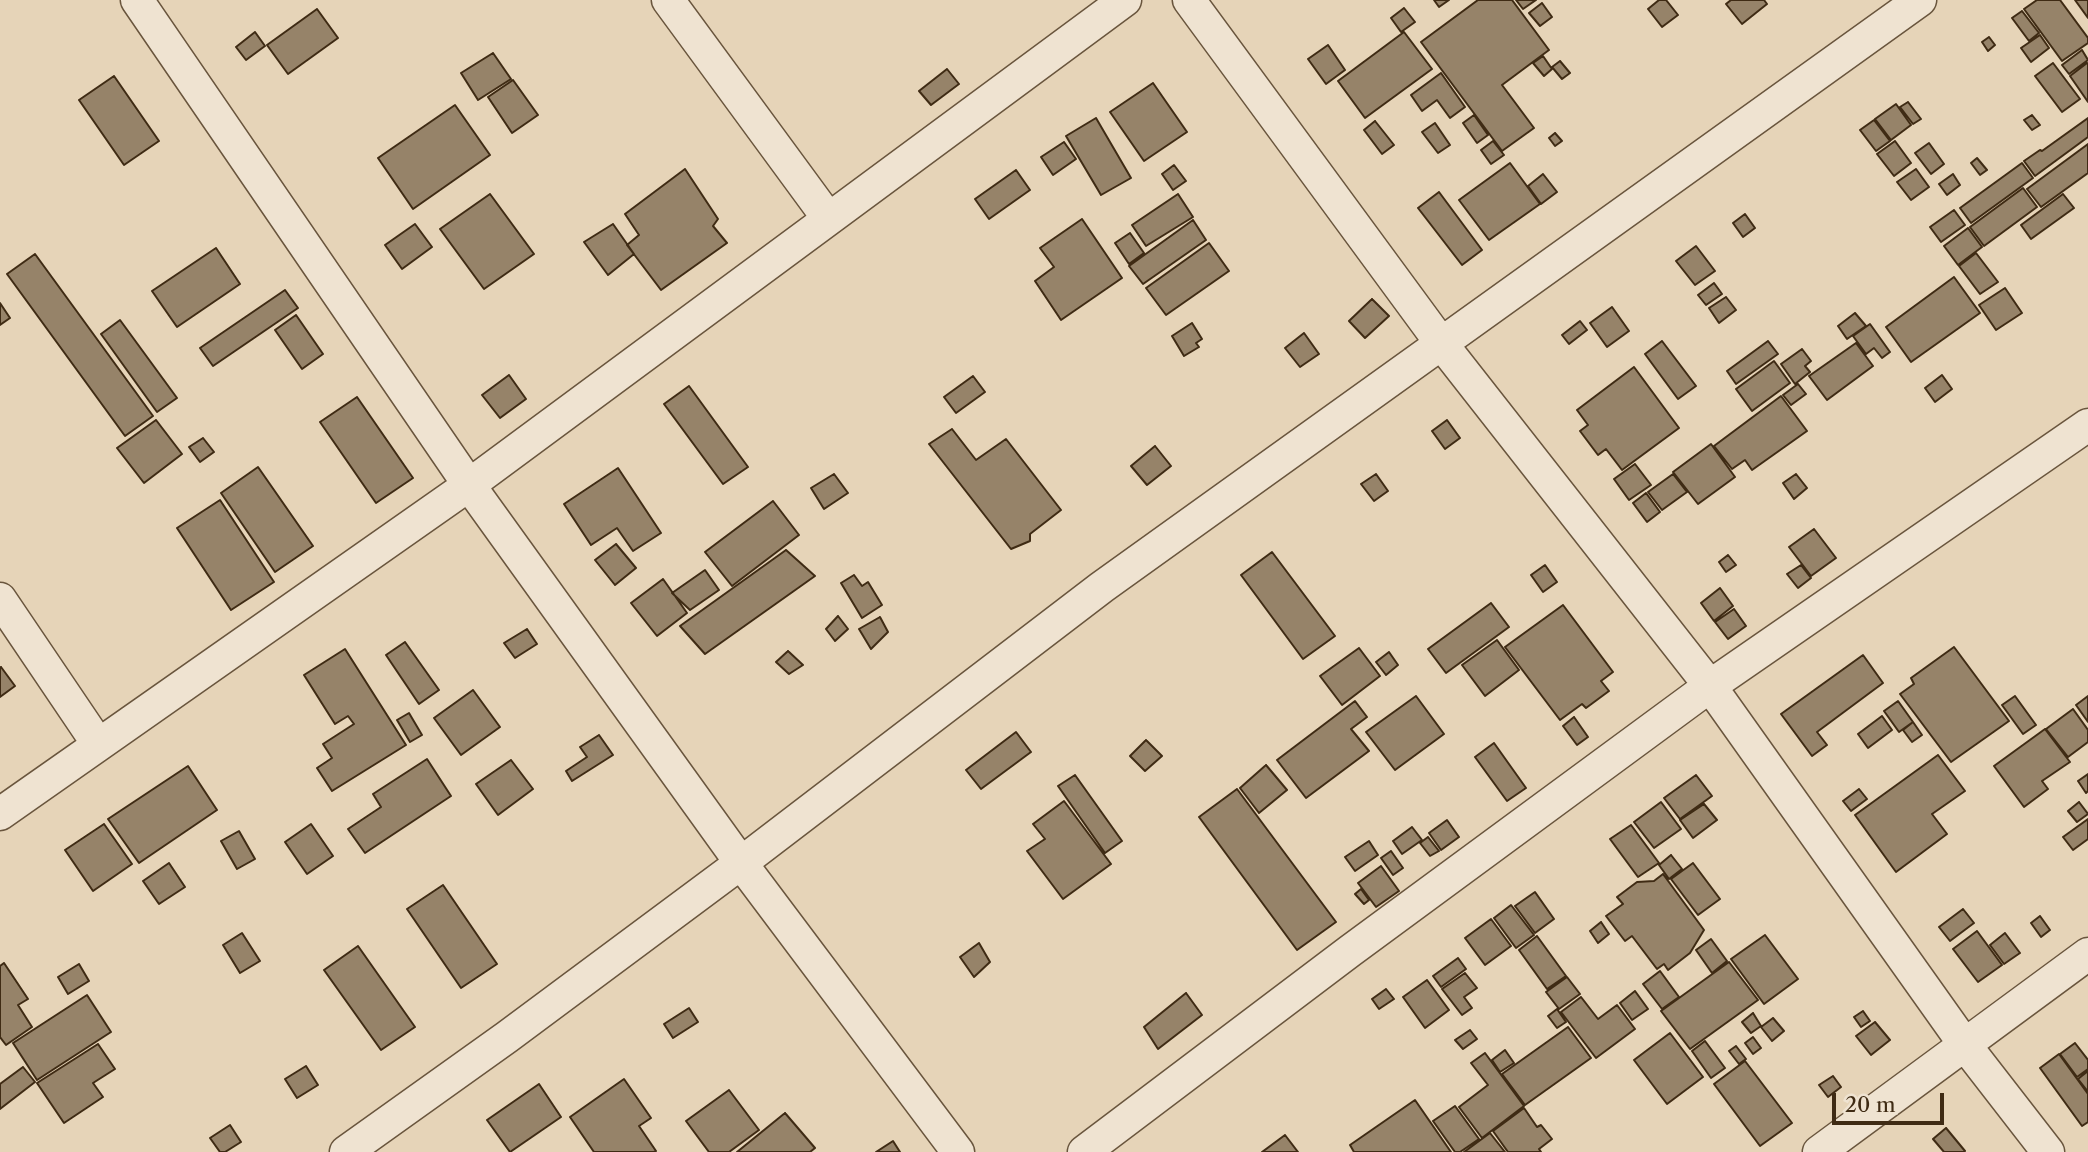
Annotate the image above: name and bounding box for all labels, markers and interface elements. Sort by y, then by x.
scale bar [1836,1078,1948,1122]
text: 20 m [1845,1092,1896,1117]

